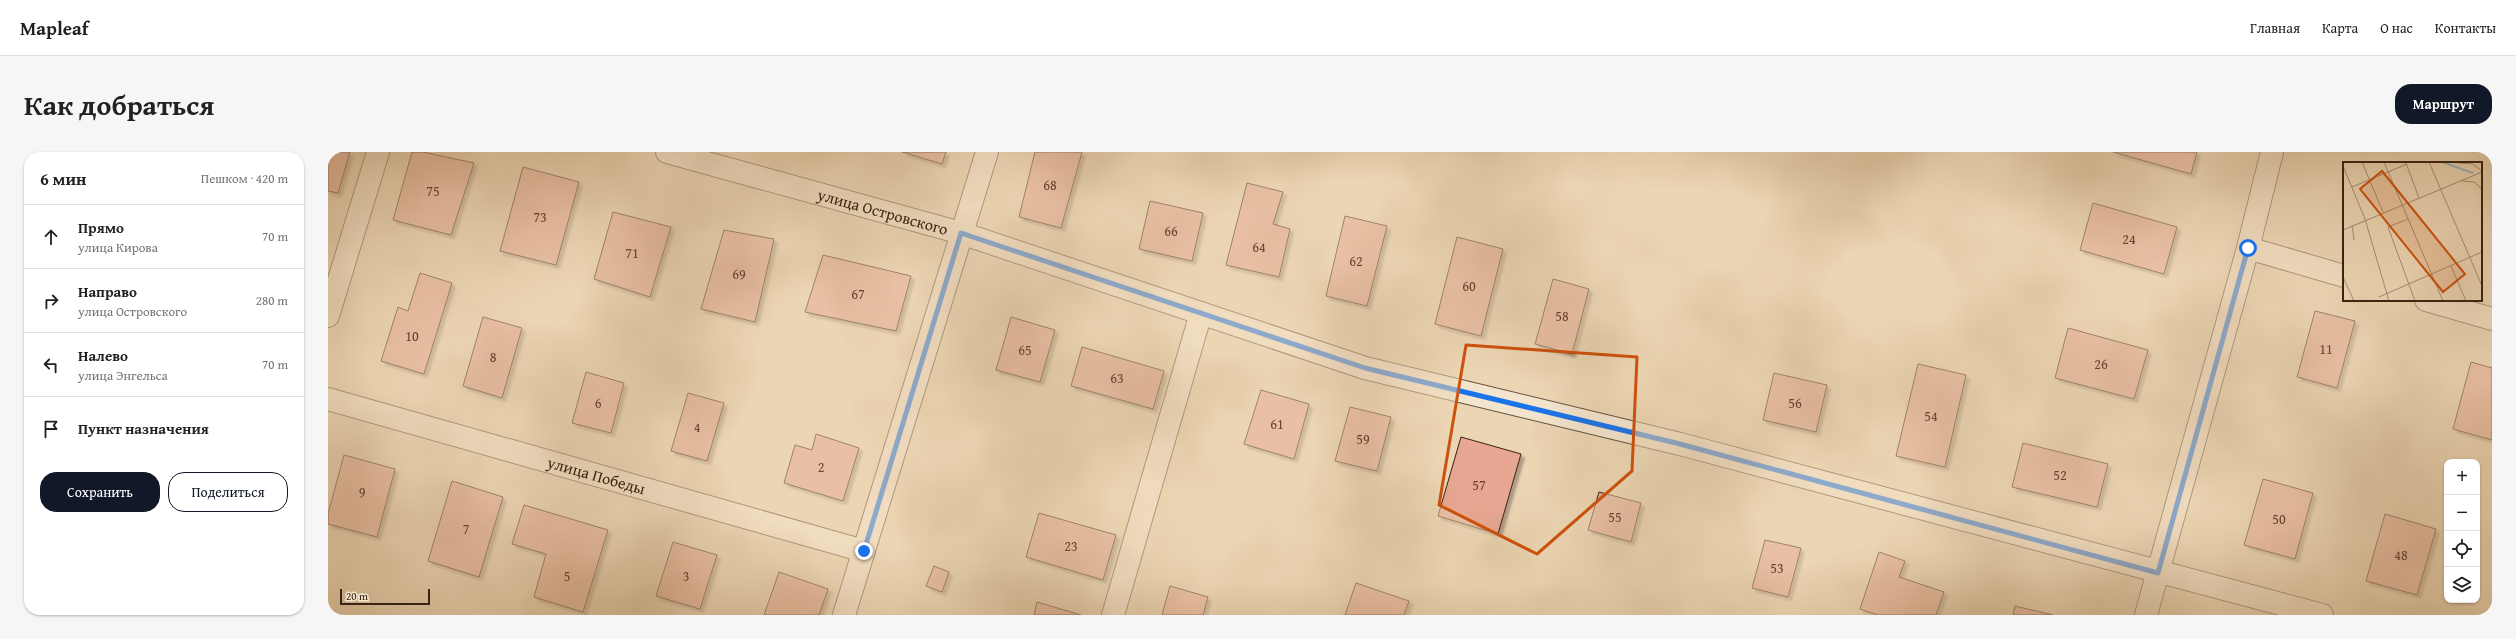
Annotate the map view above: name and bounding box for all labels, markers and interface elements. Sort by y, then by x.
text: Mapleaf [20,14,89,42]
text: Главная [2250,18,2300,38]
text: Карта [2322,18,2358,38]
text: О нас [2380,18,2413,38]
text: Контакты [2435,18,2496,38]
text: Как добраться [24,84,214,125]
button: Маршрут [2395,84,2492,124]
inset map [2343,162,2482,301]
text: 6 мин [40,166,86,191]
text: Пешком · 420 m [201,169,288,188]
house number: 68 [1043,175,1057,195]
house number: 75 [426,181,440,201]
street label: улица Островского [814,182,951,241]
house number: 73 [533,207,547,227]
text: Прямо [78,217,124,238]
house number: 66 [1164,221,1178,241]
icon: ahead [40,226,62,248]
text: 70 m [262,227,288,246]
house number: 24 [2122,229,2136,249]
house number: 64 [1252,237,1266,257]
text: улица Кирова [78,238,158,257]
route start [2239,239,2257,257]
house number: 71 [625,243,639,263]
house number: 62 [1349,251,1363,271]
house number: 69 [732,264,746,284]
house number: 60 [1462,276,1476,296]
text: Направо [78,281,137,302]
house number: 67 [851,284,865,304]
icon: right [40,290,62,312]
text: 280 m [256,291,288,310]
text: улица Островского [78,302,187,321]
house number: 58 [1555,306,1569,326]
house number: 10 [405,326,419,346]
house number: 11 [2319,339,2333,359]
house number: 65 [1018,340,1032,360]
text: Налево [78,345,128,366]
house number: 8 [490,347,497,367]
icon: left [40,354,62,376]
house number: 26 [2094,354,2108,374]
text: 70 m [262,355,288,374]
text: улица Энгельса [78,366,168,385]
house number: 63 [1110,368,1124,388]
house number: 6 [595,393,602,413]
house number: 56 [1788,393,1802,413]
house number: 54 [1924,406,1938,426]
house number: 61 [1270,414,1284,434]
house number: 4 [694,417,701,437]
icon: arrive [40,418,62,440]
text: Пункт назначения [78,418,209,439]
house number: 59 [1356,429,1370,449]
street label: улица Победы [544,450,648,500]
house number: 2 [818,457,824,477]
map controls [2444,459,2480,603]
button: + [2444,459,2480,495]
house number: 52 [2053,465,2067,485]
button: Сохранить [40,472,160,512]
button: Поделиться [168,472,288,512]
house number: 57 [1472,475,1486,495]
house number: 9 [359,482,366,502]
button: − [2444,495,2480,531]
house number: 55 [1608,507,1622,527]
house number: 50 [2272,509,2286,529]
house number: 7 [463,519,470,539]
button: locate [2444,531,2480,567]
house number: 23 [1064,536,1078,556]
route end [855,542,873,560]
house number: 48 [2394,545,2408,565]
house number: 53 [1770,558,1784,578]
house number: 5 [564,566,570,586]
house number: 3 [683,566,689,586]
button: layers [2444,567,2480,603]
scale bar [340,587,430,606]
text: 20 m [346,588,368,604]

